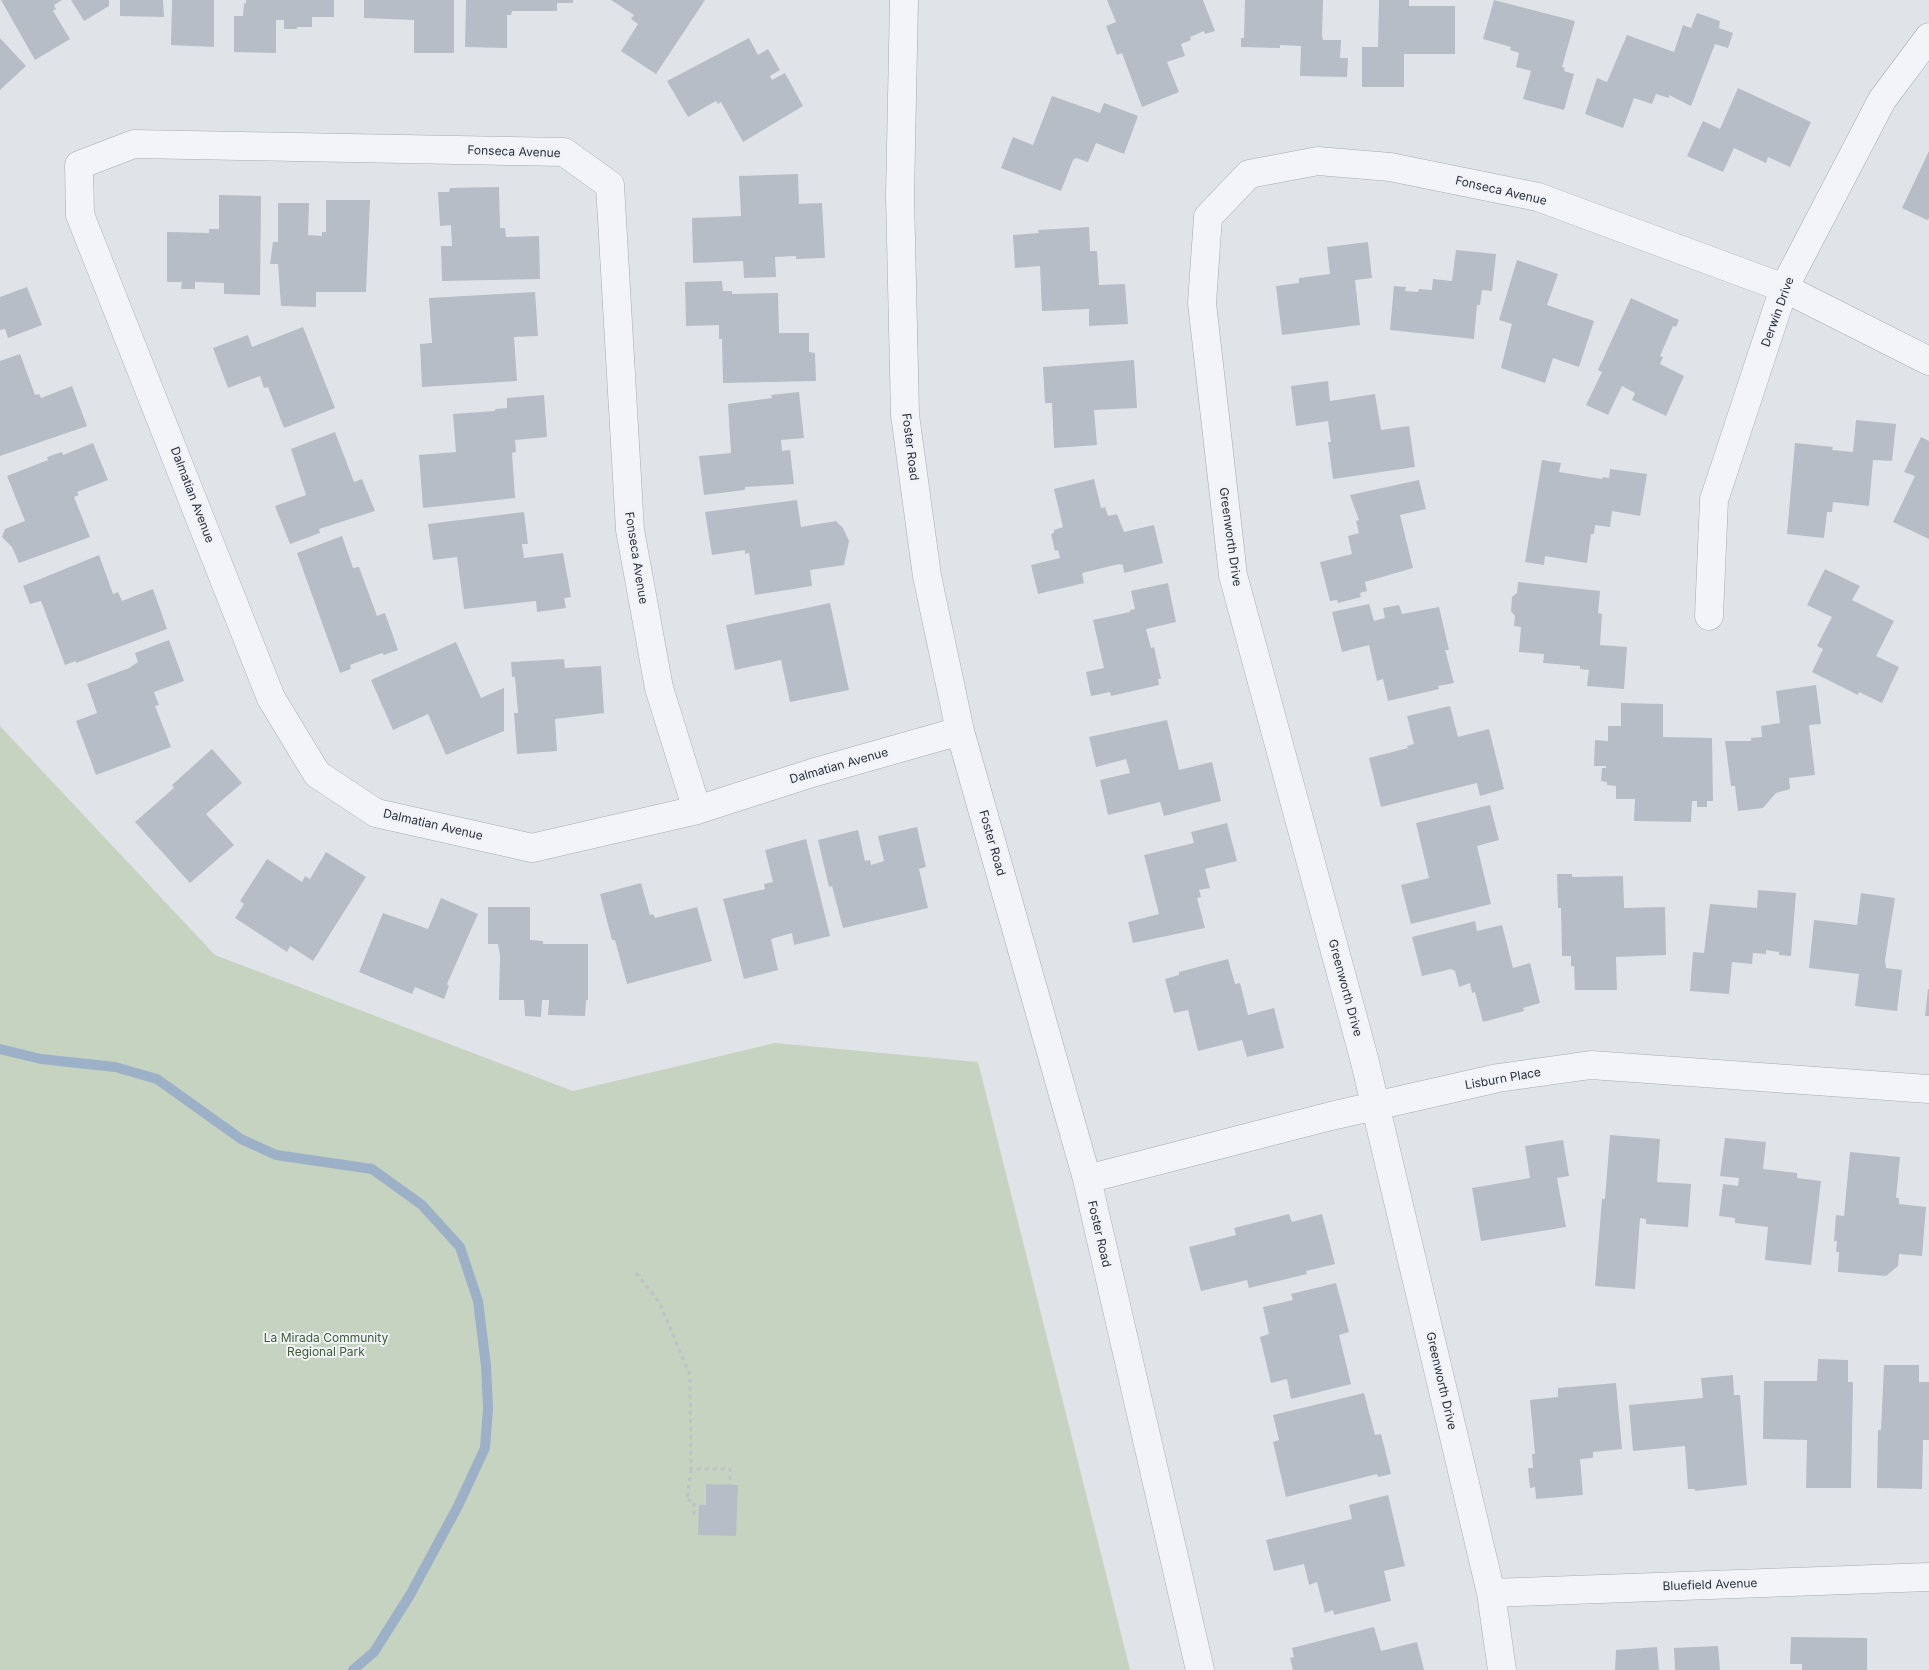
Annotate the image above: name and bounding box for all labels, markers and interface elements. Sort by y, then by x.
street label: Fonseca Avenue [467,143,561,161]
street label: Fonseca Avenue [1454,173,1548,209]
street label: Derwin Drive [1759,275,1797,349]
street label: Foster Road [899,412,921,482]
street label: Dalmatian Avenue [167,445,217,545]
street label: Greenworth Drive [1216,486,1244,588]
street label: Fonseca Avenue [622,511,650,605]
street label: Dalmatian Avenue [788,745,890,787]
street label: Dalmatian Avenue [382,807,484,843]
street label: Foster Road [976,808,1008,878]
street label: Greenworth Drive [1325,938,1365,1038]
street label: Lisburn Place [1464,1065,1542,1093]
street label: Foster Road [1084,1199,1114,1269]
park label: La Mirada Community Regional Park [264,1331,388,1359]
street label: Greenworth Drive [1423,1331,1459,1431]
street label: Bluefield Avenue [1662,1576,1758,1594]

